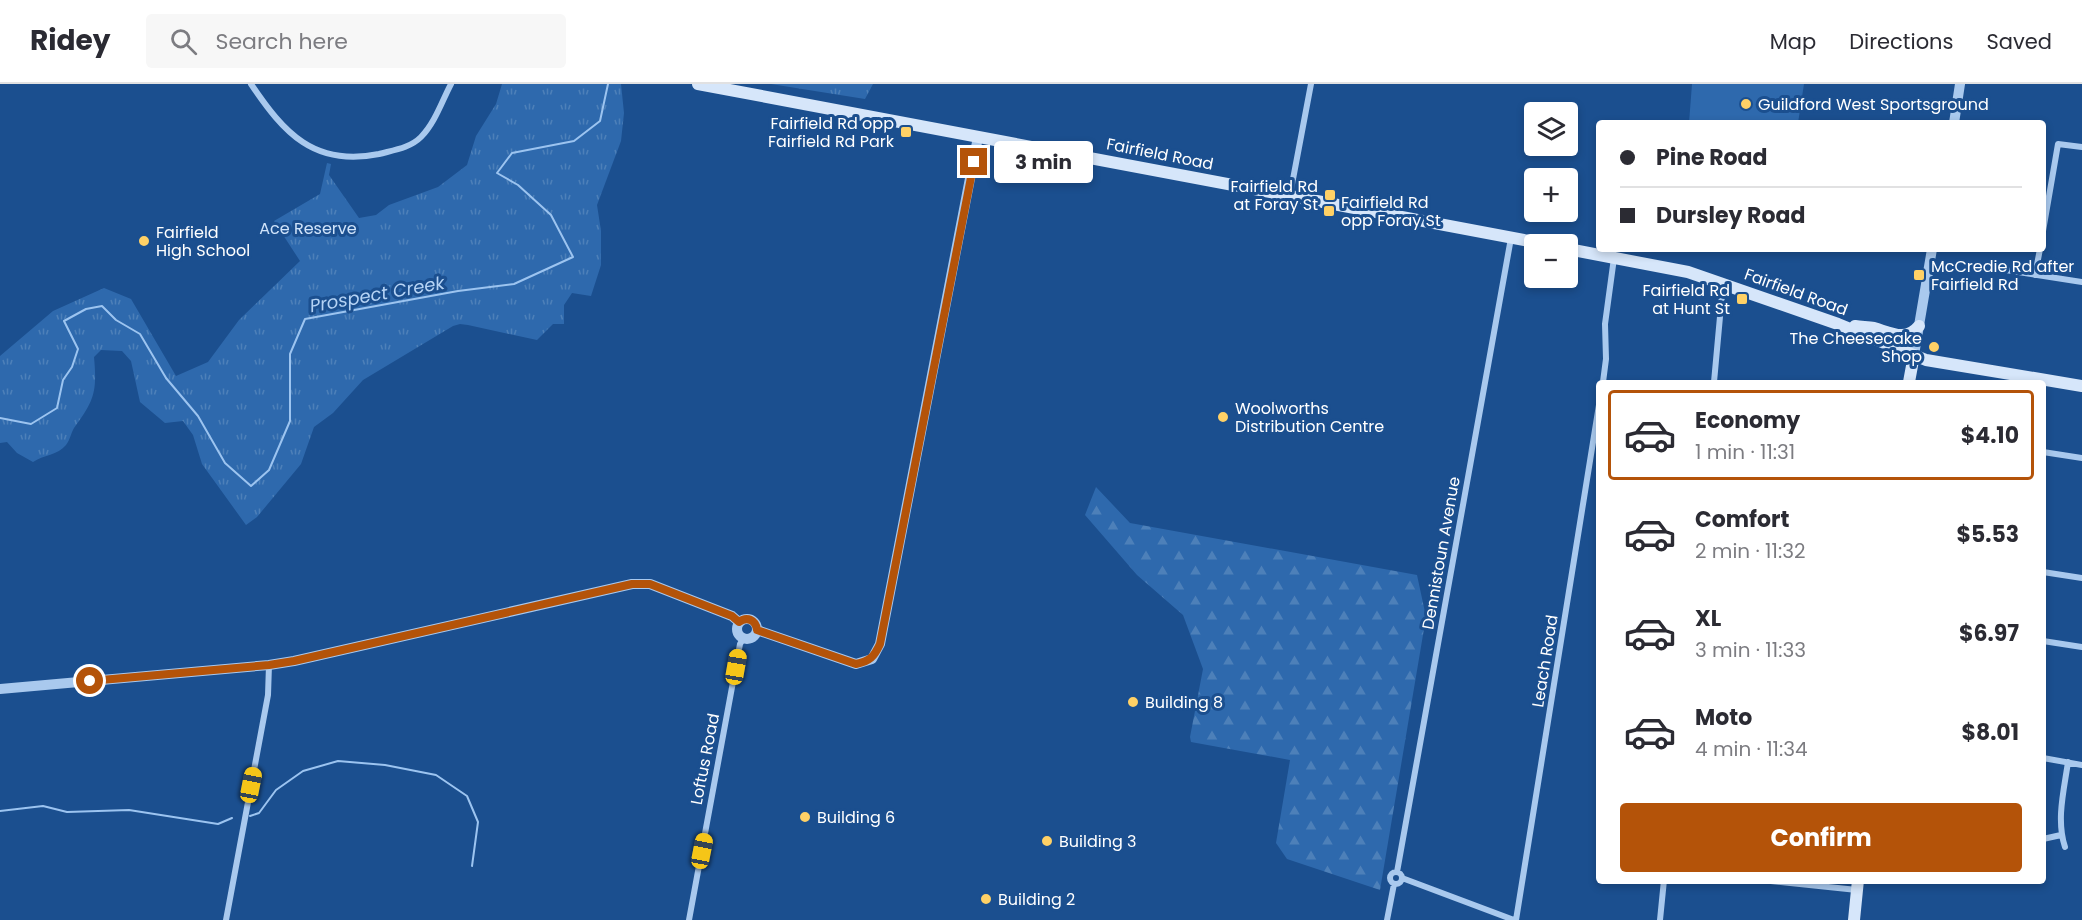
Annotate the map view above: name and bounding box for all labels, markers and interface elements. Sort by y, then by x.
search box [146,14,566,68]
text: Ridey [30,21,110,60]
icon: search [167,25,200,58]
text: Search here [215,26,348,57]
text: Map [1770,27,1816,56]
text: Directions [1849,27,1953,56]
text: Saved [1986,27,2052,56]
place label: Guildford West Sportsground [1758,93,1989,116]
marker: Guildford West Sportsground [1739,97,1753,111]
map controls [1524,102,1578,288]
button: layers [1524,102,1578,156]
place label: Fairfield Rd opp Fairfield Rd Park [768,112,895,153]
marker: Fairfield Rd opp Fairfield Rd Park [899,125,913,139]
street label: Fairfield Road [1105,132,1215,176]
callout: 3 min [995,141,1094,183]
text: Pine Road [1656,142,1768,173]
route end [960,148,987,175]
text: 3 min [1015,148,1072,176]
button: + [1524,168,1578,222]
place label: Fairfield Rd at Foray St [1231,175,1318,216]
marker: Fairfield Rd at Foray St [1323,188,1337,202]
place label: Fairfield Rd opp Foray St [1341,191,1441,232]
text: Dursley Road [1656,200,1805,231]
marker: Fairfield Rd opp Foray St [1322,204,1336,218]
park label: Ace Reserve [259,217,357,240]
place label: Fairfield High School [156,221,250,262]
marker: Fairfield High School [137,234,151,248]
button: − [1524,234,1578,288]
place label: McCredie Rd after Fairfield Rd [1931,255,2074,296]
street label: Fairfield Road [1741,263,1851,321]
marker: McCredie Rd after Fairfield Rd [1912,268,1926,282]
water label: Prospect Creek [308,270,447,318]
place label: Fairfield Rd at Hunt St [1643,279,1730,320]
marker: Fairfield Rd at Hunt St [1735,292,1749,306]
place label: The Cheesecake Shop [1790,327,1922,368]
marker: The Cheesecake Shop [1927,340,1941,354]
place label: Woolworths Distribution Centre [1235,397,1384,438]
text: Economy [1695,405,1800,436]
icon: car [1623,408,1677,462]
marker: Woolworths Distribution Centre [1216,410,1230,424]
text: $4.10 [1961,420,2019,451]
text: 1 min · 11:31 [1695,438,1795,466]
street label: Dennistoun Avenue [1416,475,1466,631]
text: Comfort [1695,504,1789,535]
icon: car [1623,507,1677,561]
text: $5.53 [1956,519,2019,550]
text: 2 min · 11:32 [1695,537,1805,565]
text: XL [1695,603,1721,634]
icon: car [1623,606,1677,660]
street label: Leach Road [1526,613,1564,709]
text: $6.97 [1959,618,2019,649]
text: 3 min · 11:33 [1695,636,1806,664]
car [724,648,748,686]
route start [76,667,103,694]
place label: Building 8 [1145,691,1223,714]
marker: Building 8 [1126,695,1140,709]
text: Moto [1695,702,1752,733]
icon: car [1623,705,1677,759]
street label: Loftus Road [685,711,725,807]
text: $8.01 [1961,717,2019,748]
text: 4 min · 11:34 [1695,735,1808,763]
car [239,766,263,804]
button: Confirm [1620,803,2022,872]
place label: Building 6 [817,806,895,829]
marker: Building 6 [798,810,812,824]
place label: Building 3 [1059,830,1136,853]
car [690,832,714,870]
marker: Building 3 [1040,834,1054,848]
place label: Building 2 [998,888,1075,911]
marker: Building 2 [979,892,993,906]

